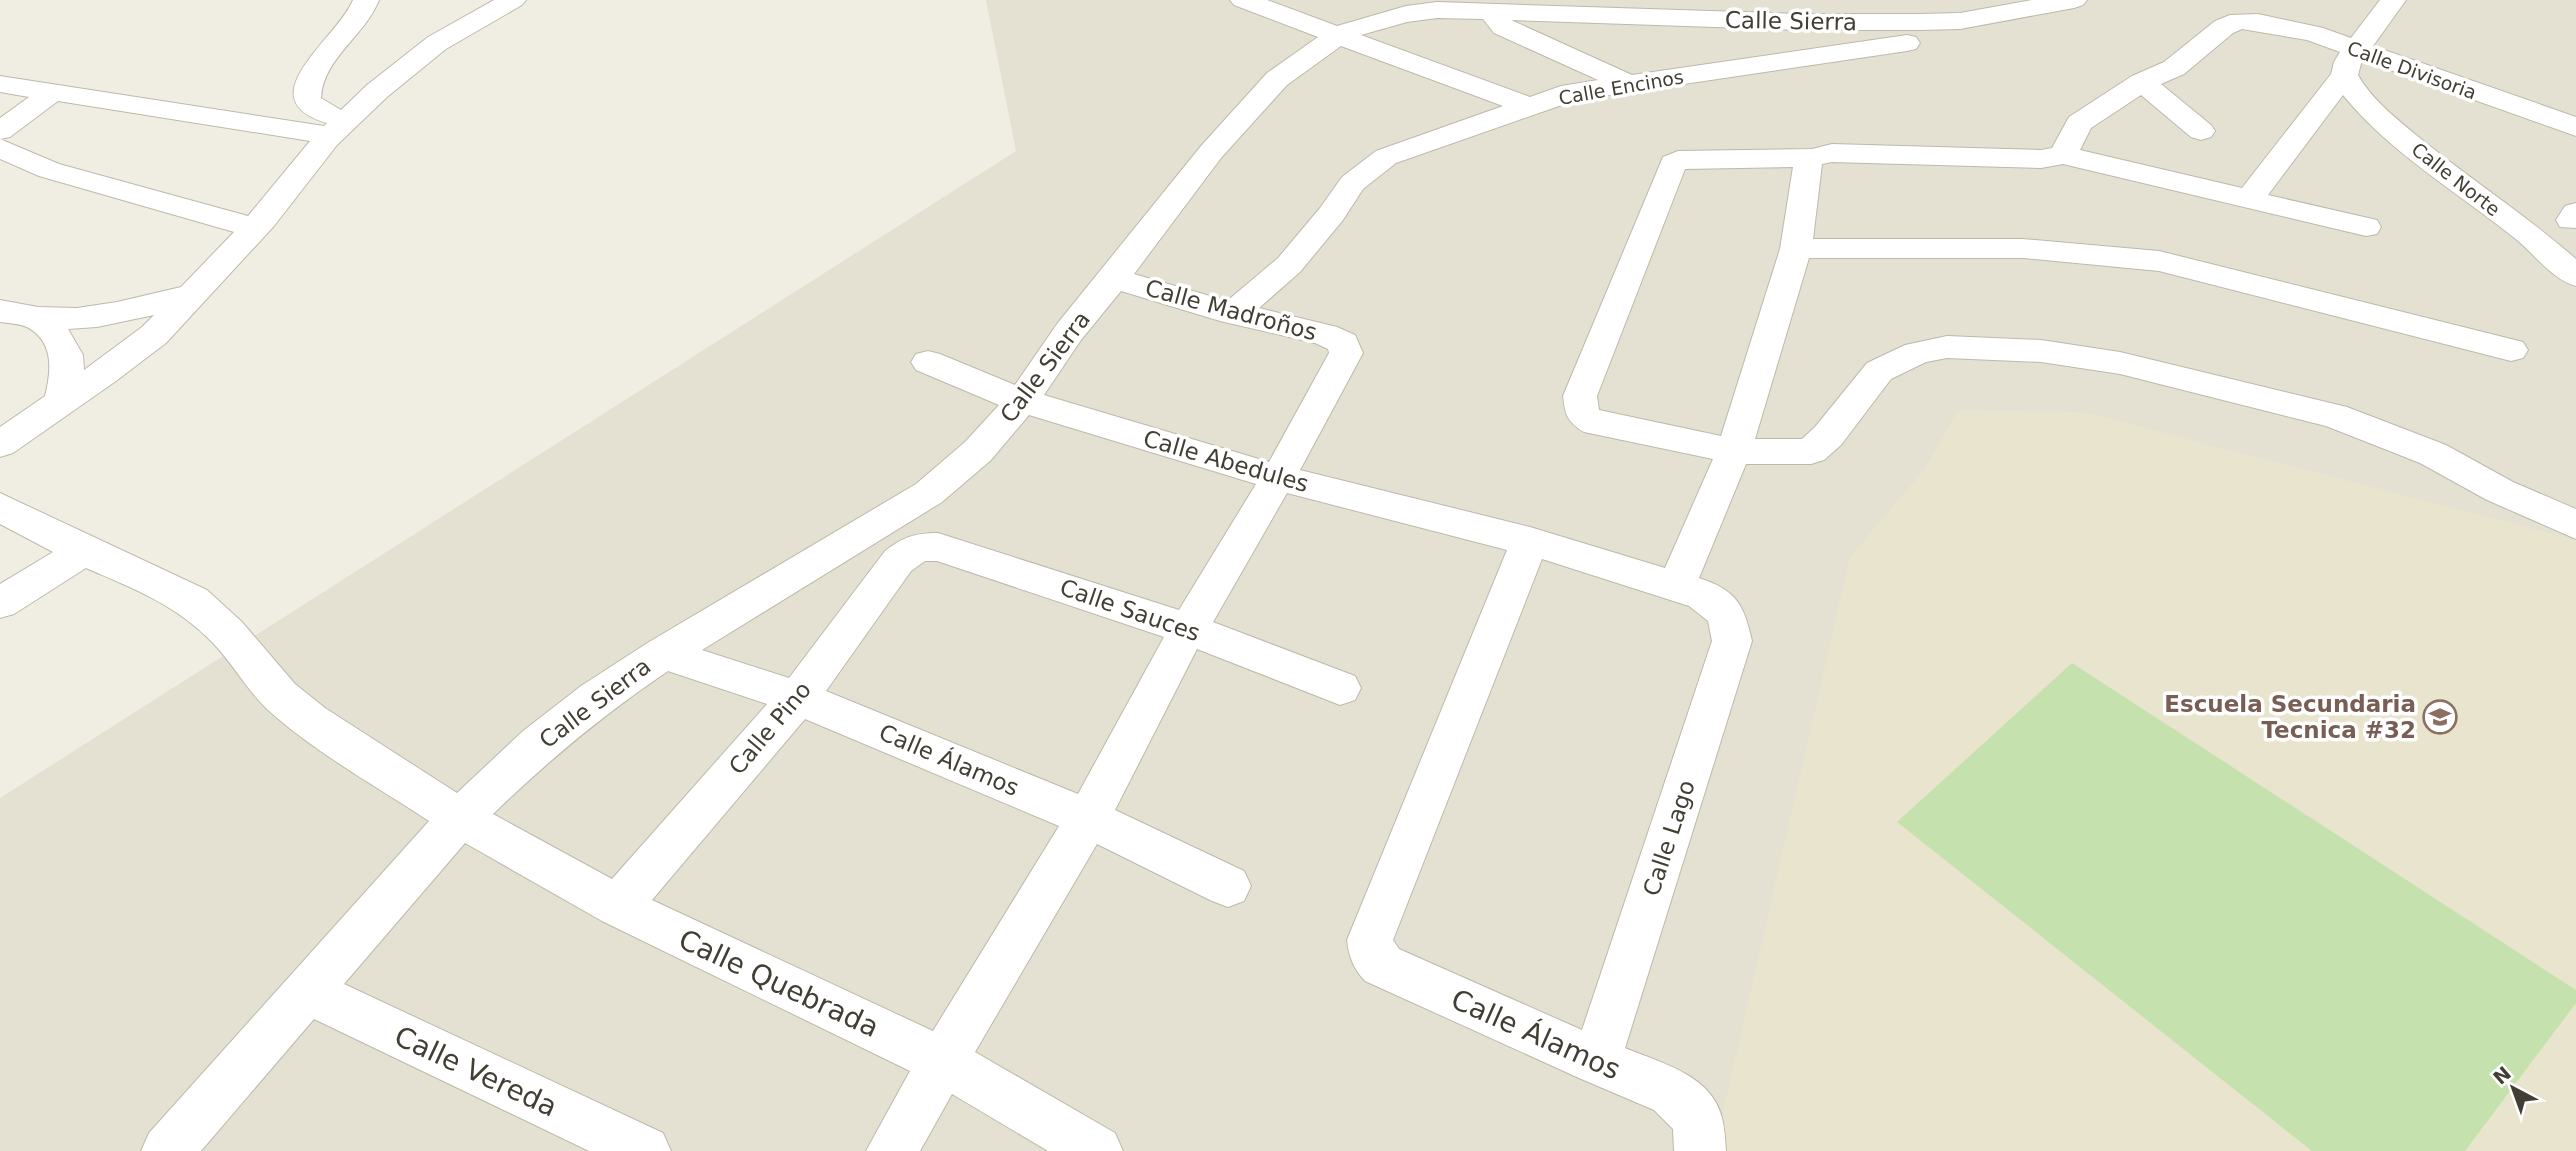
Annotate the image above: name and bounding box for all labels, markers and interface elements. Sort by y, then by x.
street label: Calle Sierra [1725,7,1857,35]
street label: Calle Divisoria [2344,36,2480,104]
street label: Calle Encinos [1557,65,1685,109]
street label: Calle Norte [2407,138,2505,220]
street label: Calle Madroños [1142,275,1320,345]
street label: Calle Sierra [995,306,1095,428]
street label: Calle Abedules [1140,425,1312,497]
street label: Calle Sauces [1057,574,1203,646]
street label: Calle Sierra [534,653,656,753]
street label: Calle Pino [724,676,816,780]
place label: Escuela Secundaria Tecnica #32 [2164,691,2416,743]
school or university icon: Escuela Secundaria Tecnica #32 [2421,698,2459,736]
street label: Calle Álamos [875,718,1023,801]
street label: Calle Lago [1638,777,1700,899]
street label: Calle Quebrada [674,923,884,1044]
street label: Calle Álamos [1446,982,1626,1086]
street label: Calle Vereda [389,1019,562,1124]
north arrow [2478,1053,2548,1123]
text: N [2489,1062,2515,1089]

